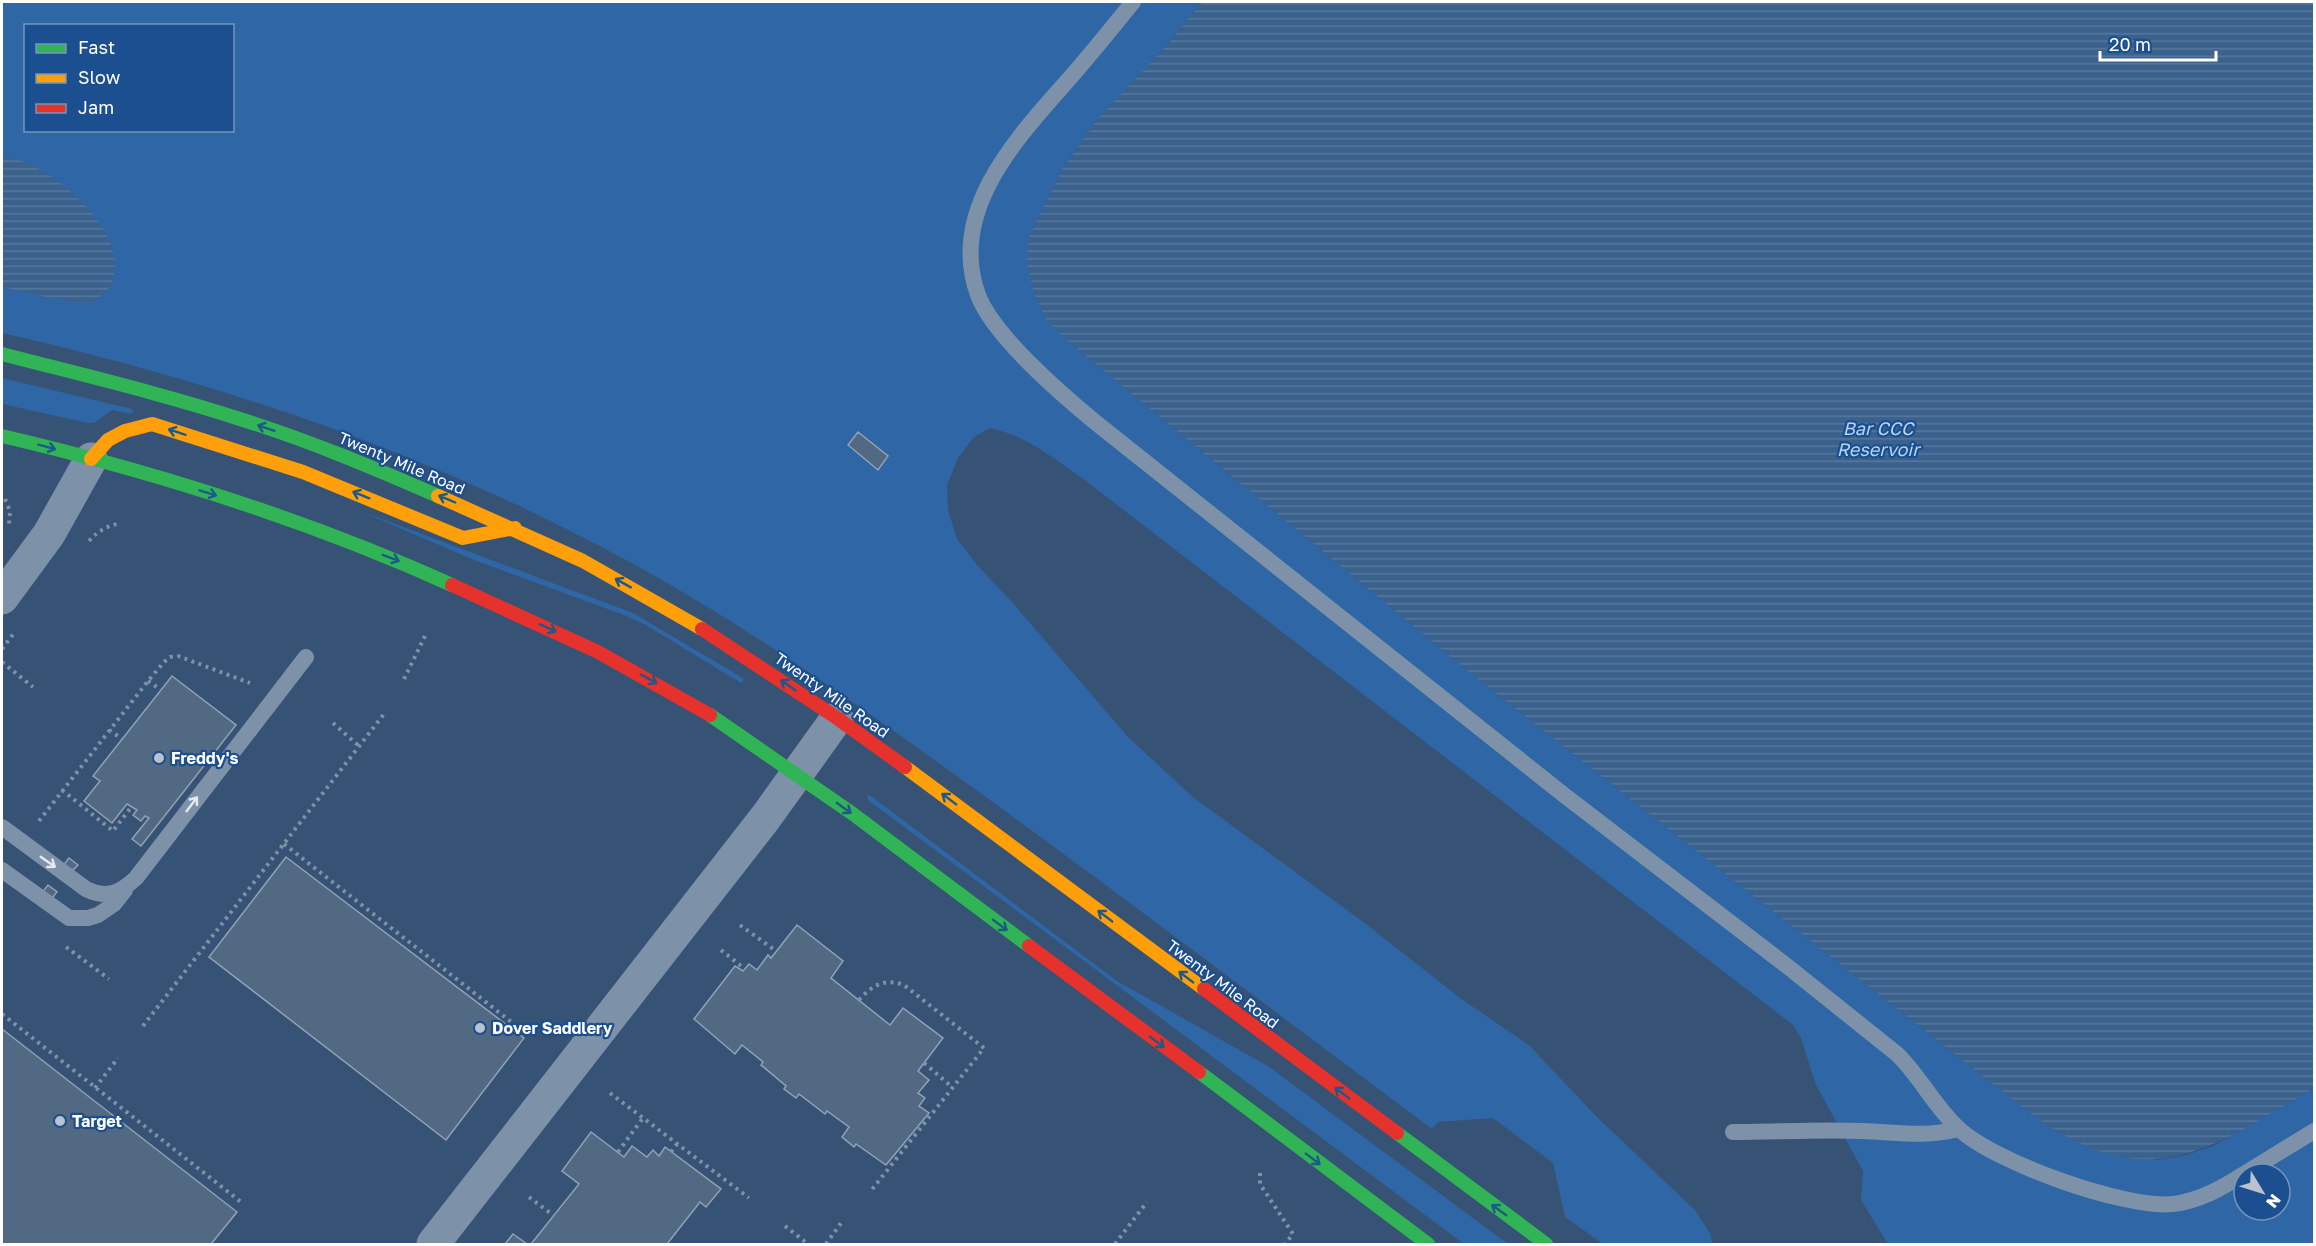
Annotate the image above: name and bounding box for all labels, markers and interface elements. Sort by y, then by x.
legend [24,24,234,132]
scale bar [2100,24,2216,62]
text: 20 m [2109,33,2151,55]
text: Fast [78,36,115,58]
text: Slow [78,66,121,88]
text: Jam [78,96,114,118]
water label: Bar CCC Reservoir [1837,417,1922,460]
one-way arrow [257,421,276,432]
one-way arrow [168,425,187,436]
street label: Twenty Mile Road [336,427,468,499]
one-way arrow [37,441,56,453]
one-way arrow [198,488,217,499]
one-way arrow [352,489,371,500]
one-way arrow [438,493,457,504]
one-way arrow [382,553,400,564]
one-way arrow [615,577,632,589]
one-way arrow [539,623,557,635]
street label: Twenty Mile Road [771,648,893,742]
one-way arrow [640,673,657,685]
one-way arrow [781,679,797,691]
place label: Freddy's [171,748,239,768]
marker: Freddy's [152,751,166,765]
one-way arrow [941,792,957,805]
one-way arrow [185,797,198,813]
one-way arrow [836,802,852,814]
one-way arrow [40,856,56,868]
one-way arrow [1097,910,1113,922]
one-way arrow [992,918,1008,931]
street label: Twenty Mile Road [1163,935,1283,1033]
one-way arrow [1178,971,1194,983]
place label: Dover Saddlery [492,1018,613,1038]
marker: Dover Saddlery [473,1021,487,1035]
one-way arrow [1148,1035,1164,1048]
one-way arrow [1335,1087,1351,1100]
place label: Target [72,1111,122,1131]
marker: Target [53,1114,67,1128]
one-way arrow [1304,1152,1320,1165]
north arrow [2232,1162,2292,1222]
text: N [2262,1190,2285,1212]
one-way arrow [1491,1204,1507,1216]

